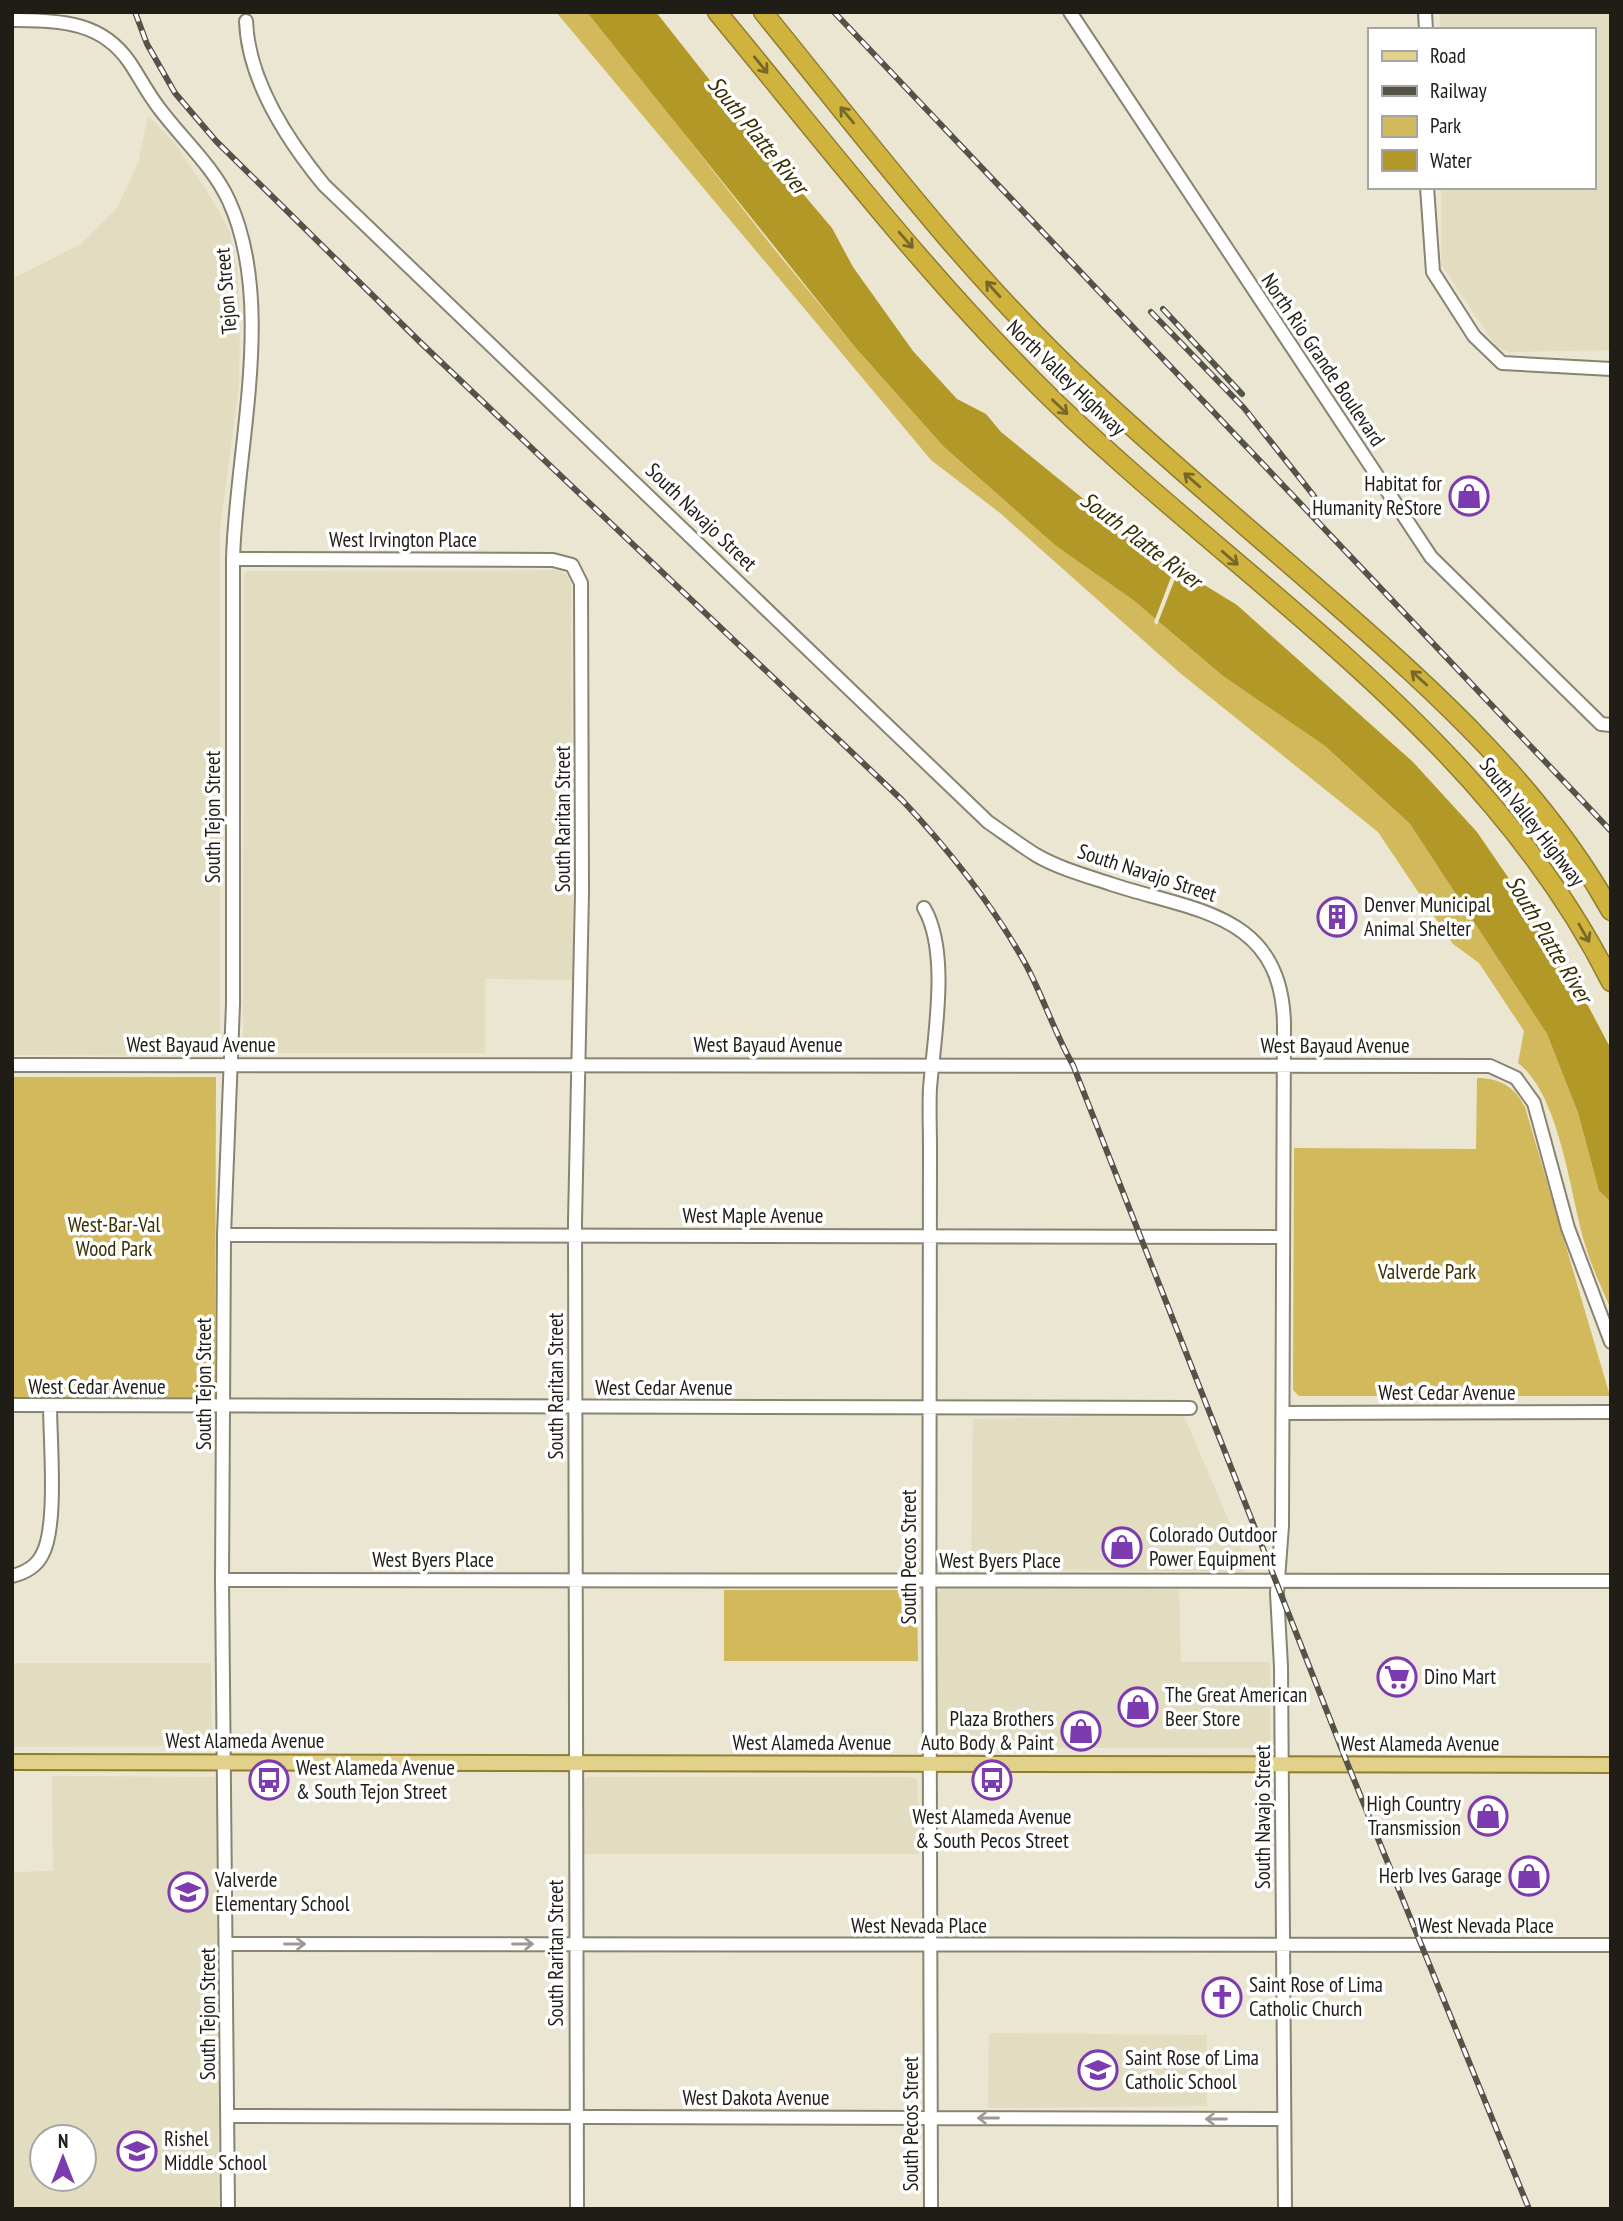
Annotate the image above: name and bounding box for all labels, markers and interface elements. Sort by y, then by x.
legend [1368,28,1595,189]
text: Road [1430,42,1466,69]
one-way arrow [753,55,768,73]
water label: South Platte River [702,70,817,202]
text: Railway [1430,77,1487,104]
one-way arrow [839,106,854,124]
text: Park [1430,112,1461,139]
text: Water [1430,147,1472,174]
one-way arrow [898,231,914,249]
street label: Tejon Street [208,246,243,335]
street label: North Rio Grande Boulevard [1256,268,1391,451]
one-way arrow [985,280,1001,298]
street label: North Valley Highway [1001,314,1132,441]
one-way arrow [1052,398,1069,415]
street label: South Navajo Street [640,457,763,577]
place label: Habitat for Humanity ReStore [1312,470,1442,521]
one-way arrow [1184,472,1202,488]
shop icon: Habitat for Humanity ReStore [1448,475,1490,517]
water label: South Platte River [1075,485,1210,597]
street label: West Irvington Place [329,526,477,553]
one-way arrow [1221,550,1239,566]
one-way arrow [1410,670,1428,686]
street label: South Raritan Street [549,745,576,892]
street label: South Tejon Street [199,750,226,883]
street label: South Valley Highway [1474,752,1591,892]
street label: South Navajo Street [1074,837,1220,908]
water label: South Platte River [1500,870,1601,1011]
place label: Denver Municipal Animal Shelter [1364,891,1491,942]
building icon: Denver Municipal Animal Shelter [1316,896,1358,938]
one-way arrow [1577,923,1591,943]
street label: West Bayaud Avenue [126,1031,276,1058]
street label: West Bayaud Avenue [693,1031,843,1058]
street label: West Bayaud Avenue [1260,1032,1410,1059]
street label: West Maple Avenue [683,1202,823,1229]
park label: West-Bar-Val Wood Park [68,1211,160,1262]
park label: Valverde Park [1377,1258,1476,1285]
street label: South Raritan Street [542,1312,569,1459]
street label: South Tejon Street [190,1317,217,1450]
street label: West Cedar Avenue [28,1373,166,1400]
street label: West Cedar Avenue [595,1374,733,1401]
street label: West Cedar Avenue [1378,1379,1516,1406]
street label: South Pecos Street [895,1489,922,1625]
place label: Colorado Outdoor Power Equipment [1149,1521,1277,1572]
shop icon: Colorado Outdoor Power Equipment [1101,1526,1143,1568]
street label: West Byers Place [372,1546,494,1573]
street label: West Byers Place [939,1547,1061,1574]
supermarket icon: Dino Mart [1376,1656,1418,1698]
place label: Dino Mart [1424,1663,1496,1690]
place label: The Great American Beer Store [1165,1681,1307,1732]
shop icon: The Great American Beer Store [1117,1686,1159,1728]
place label: Plaza Brothers Auto Body & Paint [921,1705,1054,1756]
shop icon: Plaza Brothers Auto Body & Paint [1060,1710,1102,1752]
street label: West Alameda Avenue [166,1727,324,1754]
street label: West Alameda Avenue [733,1729,891,1756]
street label: West Alameda Avenue [1341,1730,1499,1757]
street label: South Navajo Street [1249,1745,1276,1889]
place label: West Alameda Avenue & South Tejon Street [296,1754,455,1805]
bus stop icon: West Alameda Avenue & South Tejon Street [248,1759,290,1801]
bus stop icon: West Alameda Avenue & South Pecos Street [971,1759,1013,1801]
place label: High Country Transmission [1367,1790,1461,1841]
shop icon: High Country Transmission [1467,1795,1509,1837]
place label: West Alameda Avenue & South Pecos Street [913,1803,1071,1854]
shop icon: Herb Ives Garage [1508,1855,1550,1897]
place label: Herb Ives Garage [1379,1862,1502,1889]
place label: Valverde Elementary School [214,1866,350,1917]
school or university icon: Valverde Elementary School [167,1871,209,1913]
street label: South Raritan Street [542,1879,569,2026]
street label: West Nevada Place [851,1912,987,1939]
street label: West Nevada Place [1418,1912,1554,1939]
one-way arrow [284,1937,307,1951]
one-way arrow [511,1937,534,1951]
street label: South Tejon Street [194,1947,221,2080]
place label: Saint Rose of Lima Catholic Church [1249,1971,1383,2022]
church icon: Saint Rose of Lima Catholic Church [1201,1976,1243,2018]
place label: Saint Rose of Lima Catholic School [1125,2044,1259,2095]
school or university icon: Saint Rose of Lima Catholic School [1077,2049,1119,2091]
street label: South Pecos Street [897,2056,924,2192]
street label: West Dakota Avenue [683,2084,829,2111]
one-way arrow [977,2111,1000,2125]
one-way arrow [1205,2112,1228,2126]
north arrow [28,2123,98,2193]
place label: Rishel Middle School [164,2125,267,2176]
text: N [58,2129,68,2153]
school or university icon: Rishel Middle School [116,2130,158,2172]

